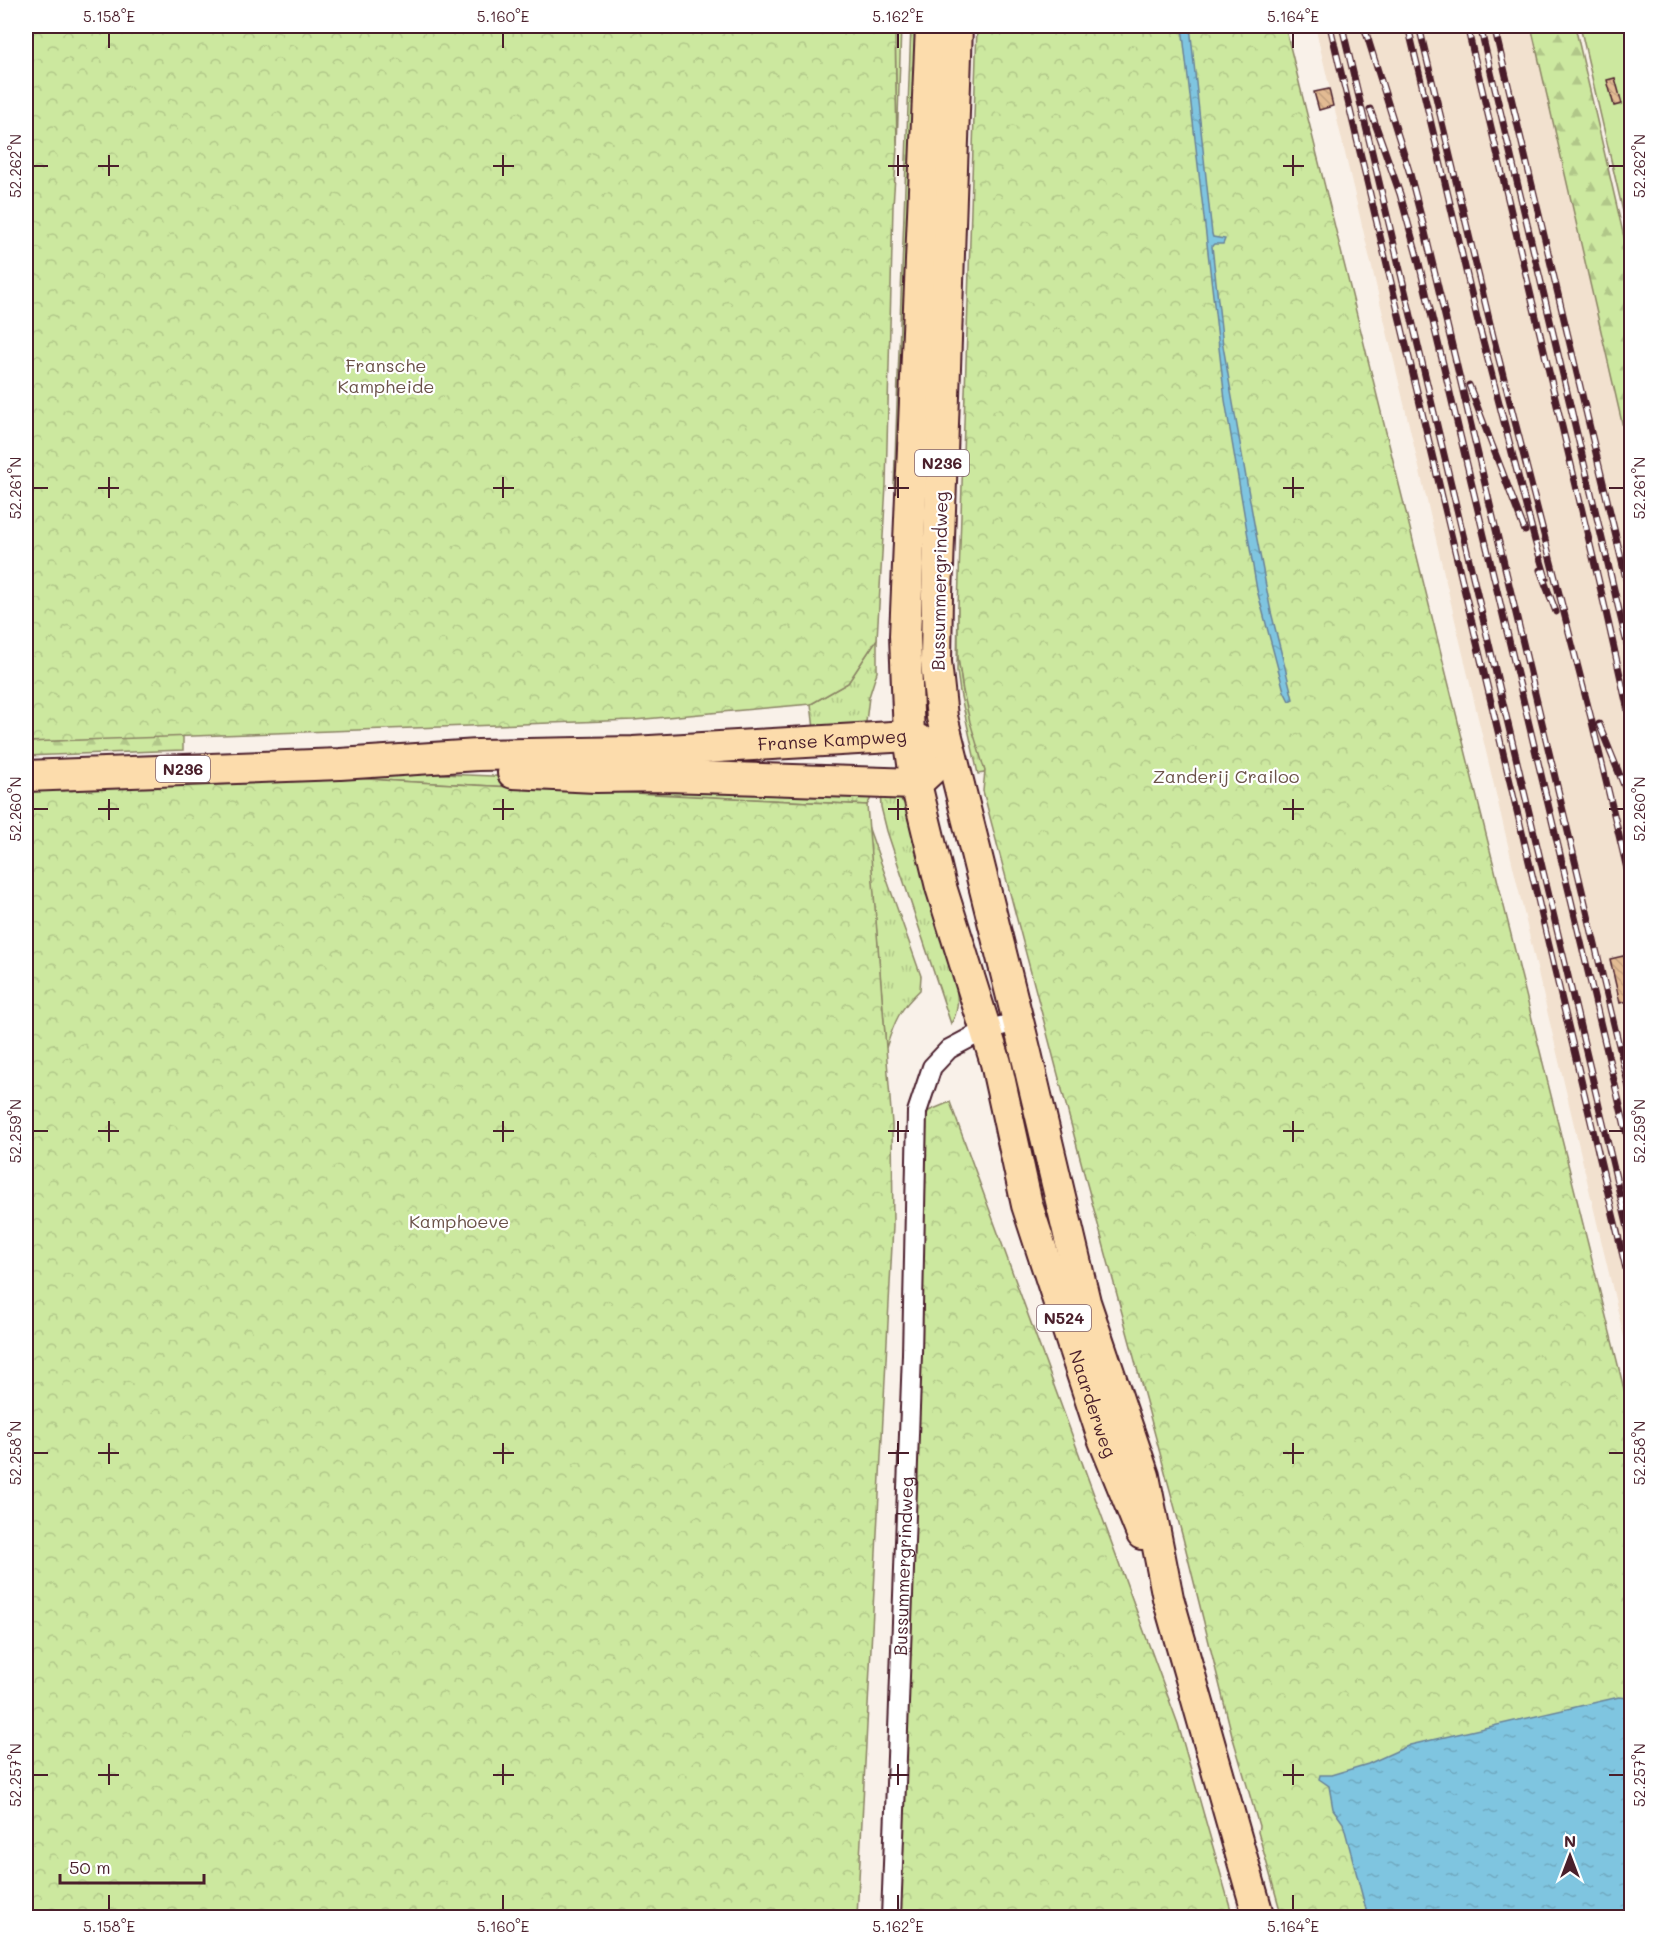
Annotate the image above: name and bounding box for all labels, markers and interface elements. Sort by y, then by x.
text: 5.158°E [83,6,135,26]
text: 5.160°E [477,6,530,26]
text: 5.162°E [872,6,924,26]
text: 5.164°E [1267,6,1319,26]
text: 52.262°N [5,134,25,198]
text: 52.262°N [1629,134,1649,198]
park label: Fransche Kampheide [338,353,434,398]
road number: N236 [915,450,969,476]
text: 52.261°N [5,457,25,519]
text: 52.261°N [1629,457,1649,519]
street label: Bussummergrindweg [925,491,953,671]
street label: Franse Kampweg [757,723,907,756]
road number: N236 [156,756,210,782]
park label: Zanderij Crailoo [1153,764,1300,788]
text: 52.260°N [5,776,25,842]
text: 52.260°N [1629,776,1649,842]
text: 52.259°N [5,1099,25,1163]
text: 52.259°N [1629,1099,1649,1163]
park label: Kamphoeve [409,1209,509,1233]
road number: N524 [1037,1305,1091,1331]
street label: Naarderweg [1064,1347,1123,1461]
text: 52.258°N [5,1421,25,1485]
text: 52.258°N [1629,1421,1649,1485]
street label: Bussummergrindweg [888,1476,918,1656]
text: 52.257°N [5,1743,25,1807]
text: 52.257°N [1629,1743,1649,1807]
north arrow [1540,1826,1600,1886]
text: N [1564,1830,1576,1851]
scale bar [60,1847,204,1885]
text: 50 m [69,1855,111,1879]
text: 5.158°E [83,1916,135,1936]
text: 5.160°E [477,1916,530,1936]
text: 5.162°E [872,1916,924,1936]
text: 5.164°E [1267,1916,1319,1936]

